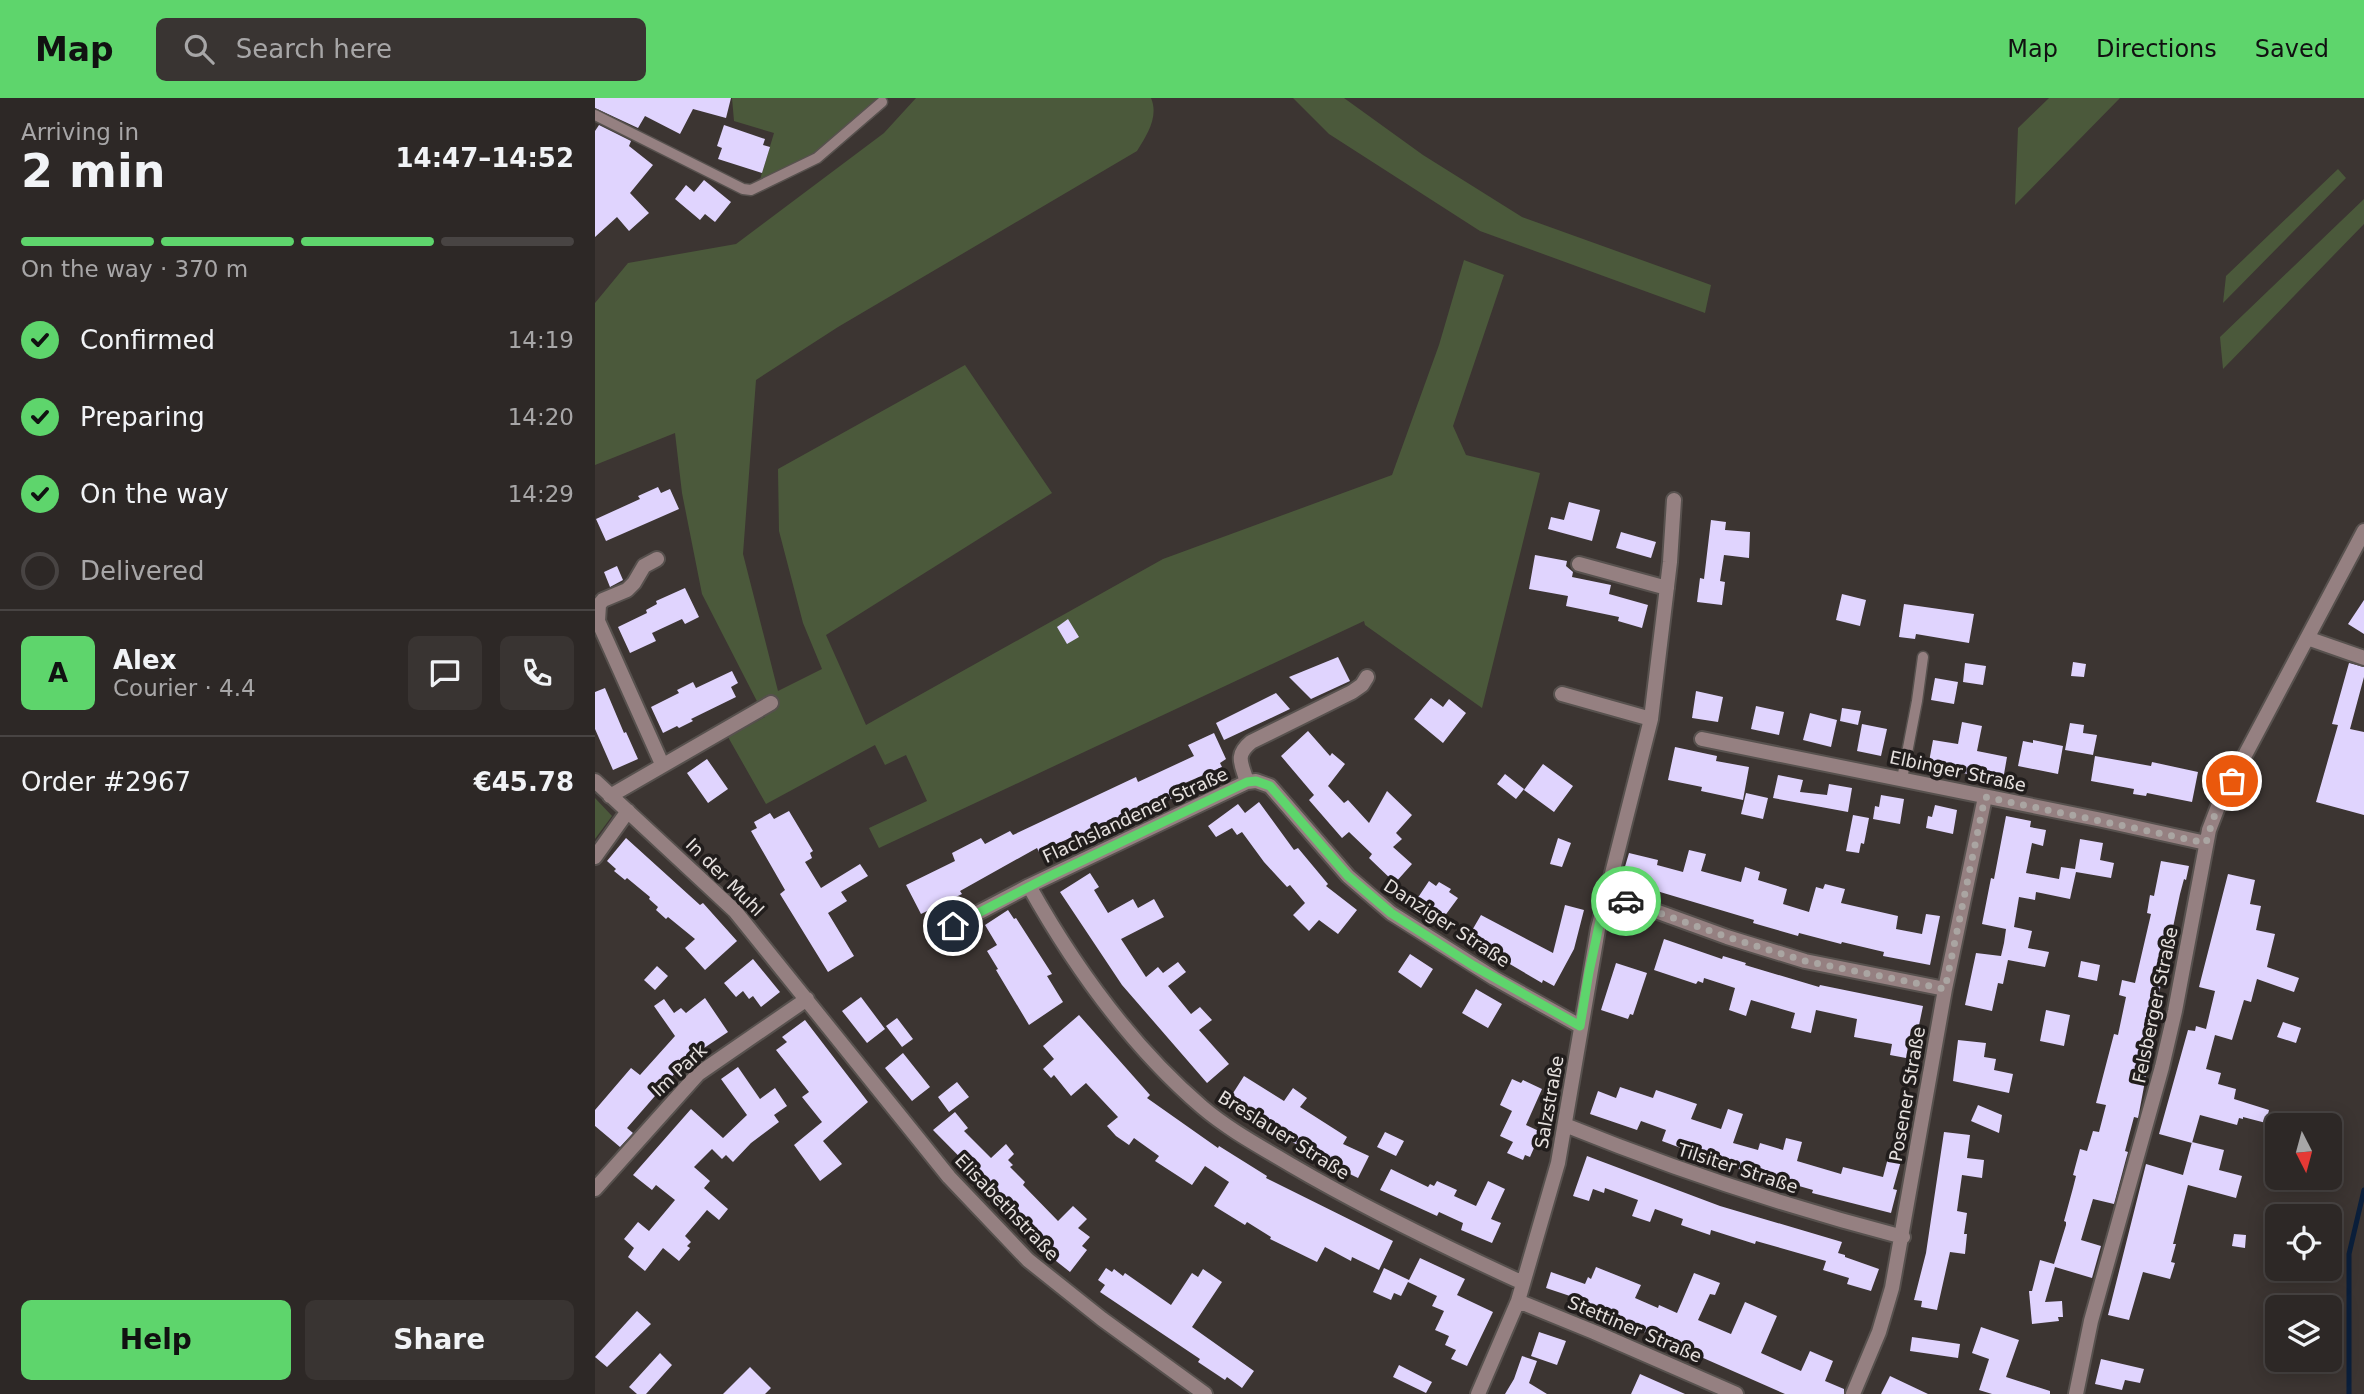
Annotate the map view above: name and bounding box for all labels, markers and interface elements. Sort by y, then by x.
search box [156,18,646,81]
text: Map [35,30,114,69]
icon: search [180,30,218,68]
text: Search here [236,34,392,64]
text: Map [2007,35,2058,63]
text: Directions [2096,35,2217,63]
text: Saved [2255,35,2329,63]
text: Arriving in [21,119,139,145]
text: 14:47–14:52 [395,143,574,173]
text: 2 min [21,144,165,198]
text: On the way · 370 m [21,256,248,282]
icon: check [21,321,59,359]
text: Confirmed [80,325,215,355]
text: 14:19 [508,327,574,353]
icon: check [21,398,59,436]
text: Preparing [80,402,205,432]
text: 14:20 [508,404,574,430]
icon: check [21,475,59,513]
text: On the way [80,479,229,509]
text: 14:29 [508,481,574,507]
text: Delivered [80,556,204,586]
button: chat [408,636,482,710]
button: phone [500,636,574,710]
text: Alex [113,645,176,675]
text: A [48,658,68,688]
text: Courier · 4.4 [113,675,256,701]
street label: Elbinger Straße [1888,746,2028,796]
pin [2202,751,2262,811]
icon: bag [2213,762,2251,800]
street label: Flachslandener Straße [1039,763,1231,867]
text: Order #2967 [21,767,191,797]
text: €45.78 [474,767,574,797]
street label: In der Muhl [682,834,768,920]
courier [1591,866,1661,936]
street label: Danziger Straße [1380,875,1514,971]
icon: car [1607,882,1645,920]
pin [923,896,983,956]
icon: home [934,907,972,945]
street label: Felsberger Straße [2128,925,2182,1085]
street label: Posener Straße [1885,1025,1929,1163]
street label: Im Park [647,1039,711,1101]
street label: Salzstraße [1530,1054,1568,1150]
street label: Breslauer Straße [1215,1086,1353,1184]
north arrow [2265,1113,2341,1190]
map controls [2265,1113,2342,1372]
street label: Tilsiter Straße [1674,1138,1801,1197]
street label: Elisabethstraße [951,1149,1063,1265]
button: locate [2265,1204,2342,1281]
street label: Stettiner Straße [1565,1291,1705,1367]
button: layers [2265,1295,2342,1372]
button: Help [21,1300,291,1380]
button: Share [305,1300,574,1380]

